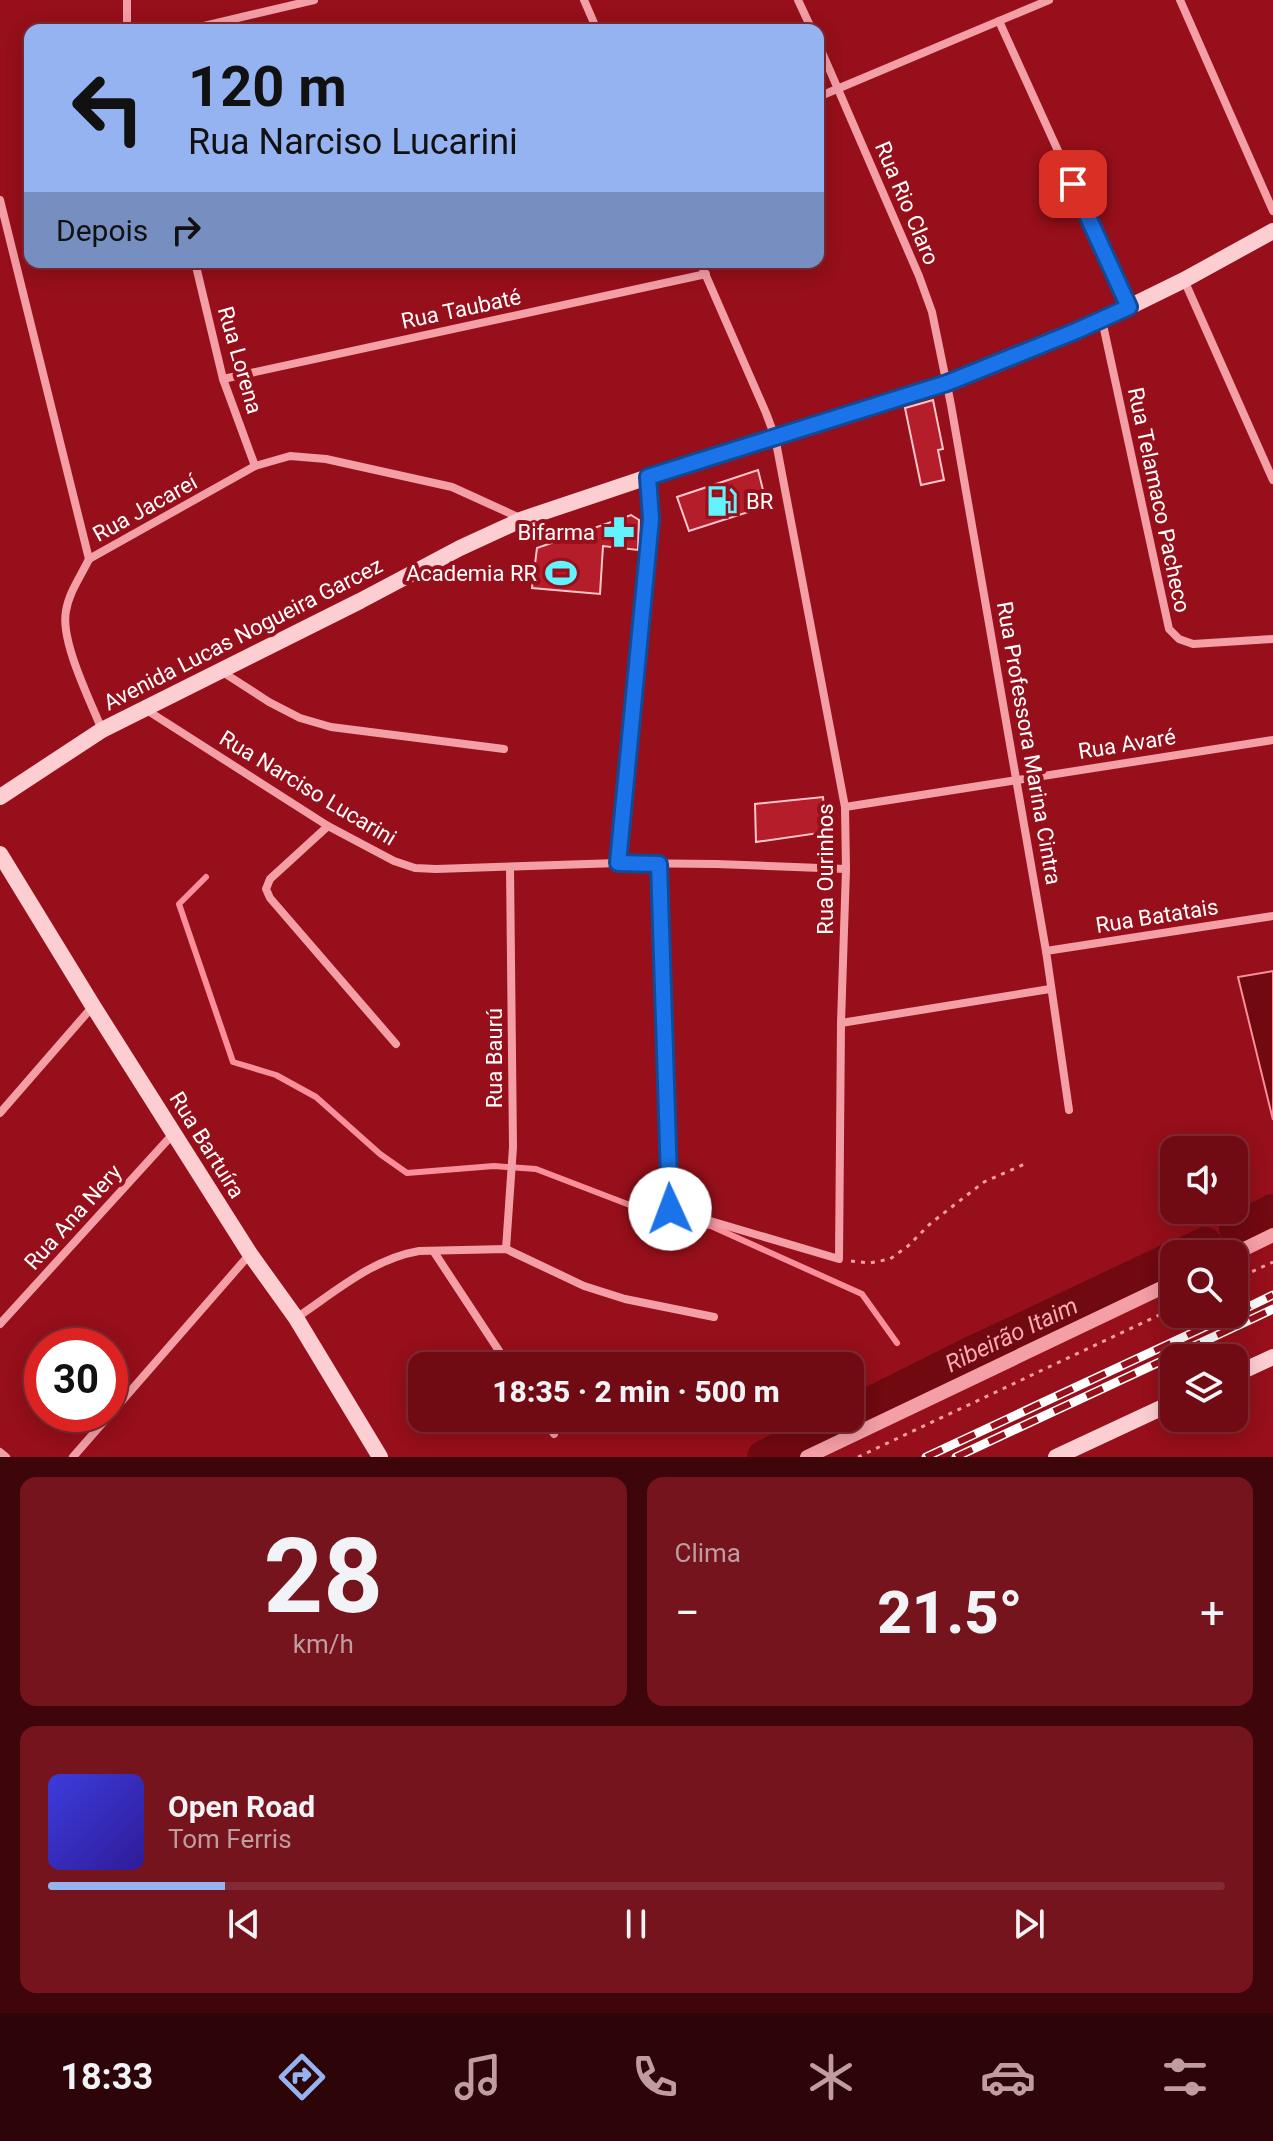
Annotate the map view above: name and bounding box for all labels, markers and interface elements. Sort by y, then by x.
text: 120 m [188,54,347,120]
icon: left [56,56,160,160]
text: Rua Narciso Lucarini [188,121,518,163]
street label: Rua Rio Claro [870,138,944,268]
pin [1039,150,1107,218]
icon: arrive [1051,162,1095,206]
icon: right [164,208,208,252]
text: Depois [56,213,148,248]
street label: Rua Taubaté [399,284,523,334]
street label: Rua Lorena [213,303,267,417]
street label: Rua Telamaco Pacheco [1123,385,1195,615]
street label: Rua Jacareí [89,468,203,547]
fuel station icon: BR [705,484,739,518]
place label: BR [746,489,774,514]
pharmacy icon: Bifarma [602,515,636,549]
place label: Bifarma [518,520,595,545]
street label: Avenida Lucas Nogueira Garcez [99,553,387,715]
sports icon: Academia RR [544,556,578,590]
place label: Academia RR [406,561,537,586]
street label: Rua Professora Marina Cintra [992,599,1066,887]
street label: Rua Avaré [1076,724,1178,764]
street label: Rua Narciso Lucarini [215,725,401,851]
street label: Rua Ourinhos [813,803,838,935]
street label: Rua Batatais [1094,894,1220,938]
street label: Rua Baurú [482,1008,507,1108]
street label: Rua Bartuíra [164,1087,250,1203]
map controls [1160,1136,1248,1432]
button: sound [1160,1136,1248,1224]
street label: Rua Ana Nery [19,1159,127,1275]
position arrow [628,1167,712,1251]
button: search [1160,1240,1248,1328]
water label: Ribeirão Itaim [941,1291,1082,1378]
speed limit sign: 30 [24,1328,128,1432]
button: layers [1160,1344,1248,1432]
text: 18:35 · 2 min · 500 m [492,1374,780,1409]
text: 28 [264,1516,383,1637]
text: Clima [675,1538,741,1568]
text: 21.5° [877,1577,1022,1648]
text: − [675,1587,700,1639]
text: + [1200,1587,1225,1639]
text: km/h [293,1629,354,1659]
text: Open Road [168,1789,315,1824]
text: Tom Ferris [168,1824,292,1854]
icon: previous [222,1902,266,1946]
icon: pause [614,1902,658,1946]
icon: next [1007,1902,1051,1946]
icon: directions [274,2049,330,2105]
icon: music [450,2049,506,2105]
icon: phone [627,2049,683,2105]
icon: climate [803,2049,859,2105]
icon: car [980,2049,1036,2105]
icon: filters [1157,2049,1213,2105]
text: 18:33 [60,2056,153,2098]

